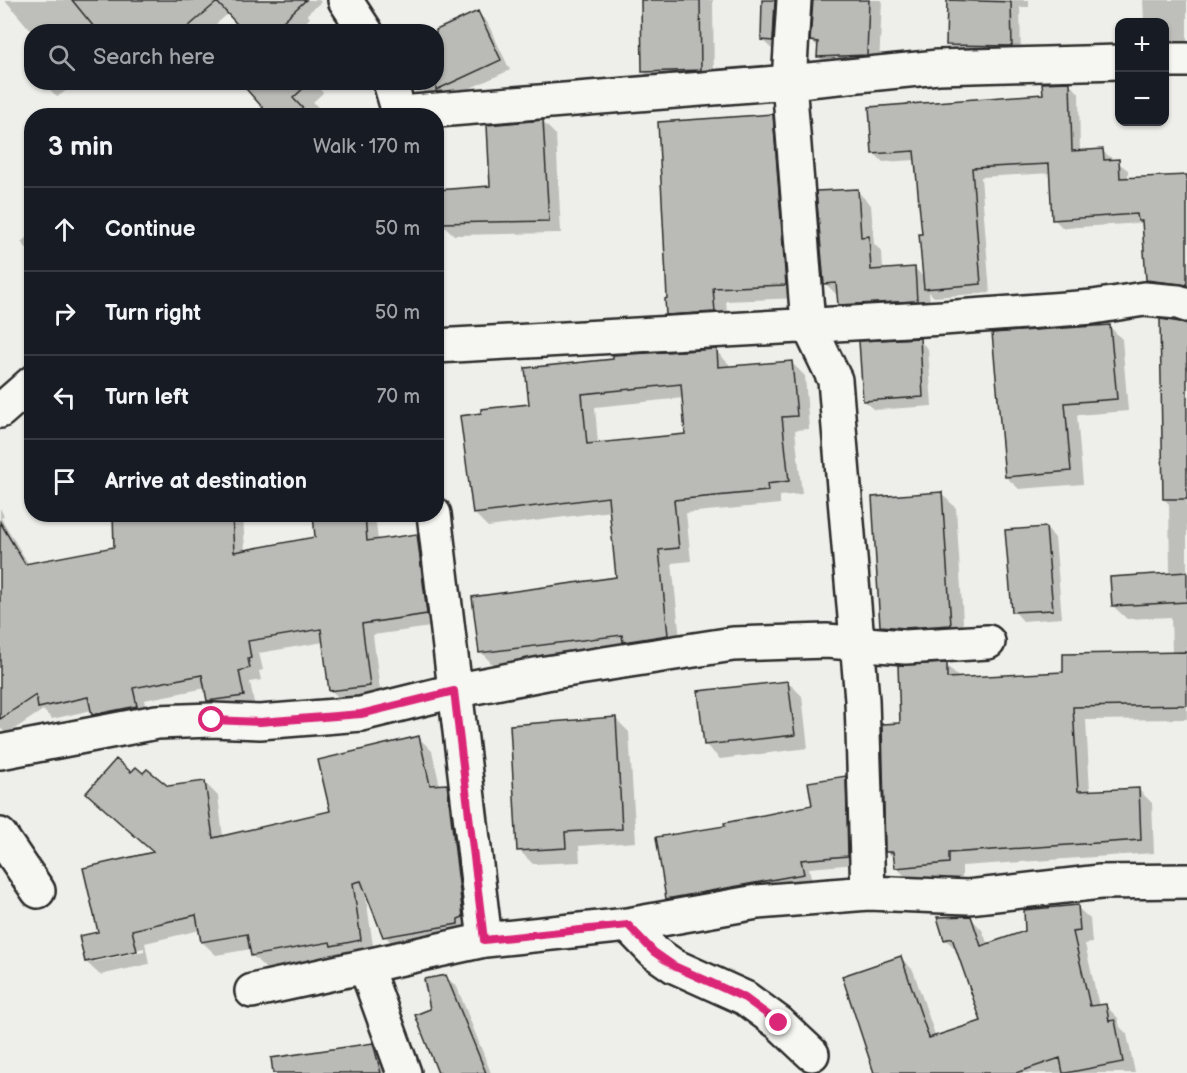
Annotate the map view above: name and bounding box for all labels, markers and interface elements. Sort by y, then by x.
map controls [1115,18,1169,126]
button: + [1115,18,1169,72]
search box [24,24,444,90]
icon: search [45,41,78,74]
text: Search here [93,44,215,71]
button: − [1115,72,1169,126]
text: 3 min [48,132,113,163]
text: Walk · 170 m [313,135,420,159]
icon: ahead [48,213,81,246]
text: Continue [105,216,195,243]
text: 50 m [375,217,420,241]
icon: right [48,297,81,330]
text: Turn right [105,300,201,327]
text: 50 m [375,301,420,325]
icon: left [48,381,81,414]
text: Turn left [105,384,189,411]
text: 70 m [376,385,420,409]
icon: arrive [48,465,81,498]
text: Arrive at destination [105,468,307,495]
route start [198,706,224,732]
route end [765,1009,791,1035]

